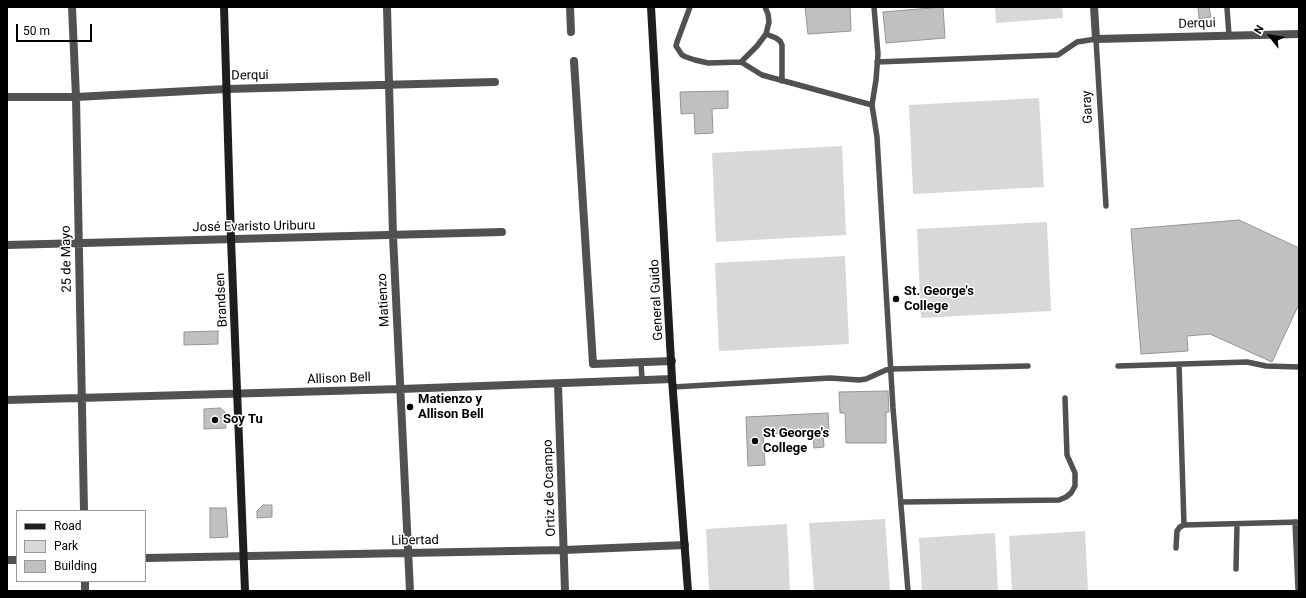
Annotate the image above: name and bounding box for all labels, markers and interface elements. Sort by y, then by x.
scale bar [18,16,94,42]
street label: Derqui [1178,16,1216,32]
north arrow [1250,16,1290,56]
text: N [1252,23,1267,36]
text: 50 m [23,24,50,38]
street label: Derqui [231,68,269,84]
street label: Garay [1079,90,1097,124]
street label: José Evaristo Uriburu [192,218,316,236]
street label: 25 de Mayo [59,225,75,293]
street label: General Guido [647,259,667,341]
street label: Brandsen [213,272,231,328]
street label: Matienzo [375,273,393,327]
place label: St. George's College [904,284,974,315]
marker: St. George's College [891,294,901,304]
street label: Allison Bell [307,370,371,388]
place label: Matienzo y Allison Bell [418,392,484,423]
marker: Matienzo y Allison Bell [405,402,415,412]
place label: Soy Tu [223,412,263,428]
marker: Soy Tu [210,415,220,425]
place label: St George's College [763,426,829,457]
marker: St George's College [750,436,760,446]
street label: Ortiz de Ocampo [541,439,559,537]
legend [16,510,146,582]
text: Road [54,519,82,533]
street label: Libertad [391,533,439,549]
text: Park [54,539,78,553]
text: Building [54,559,97,573]

